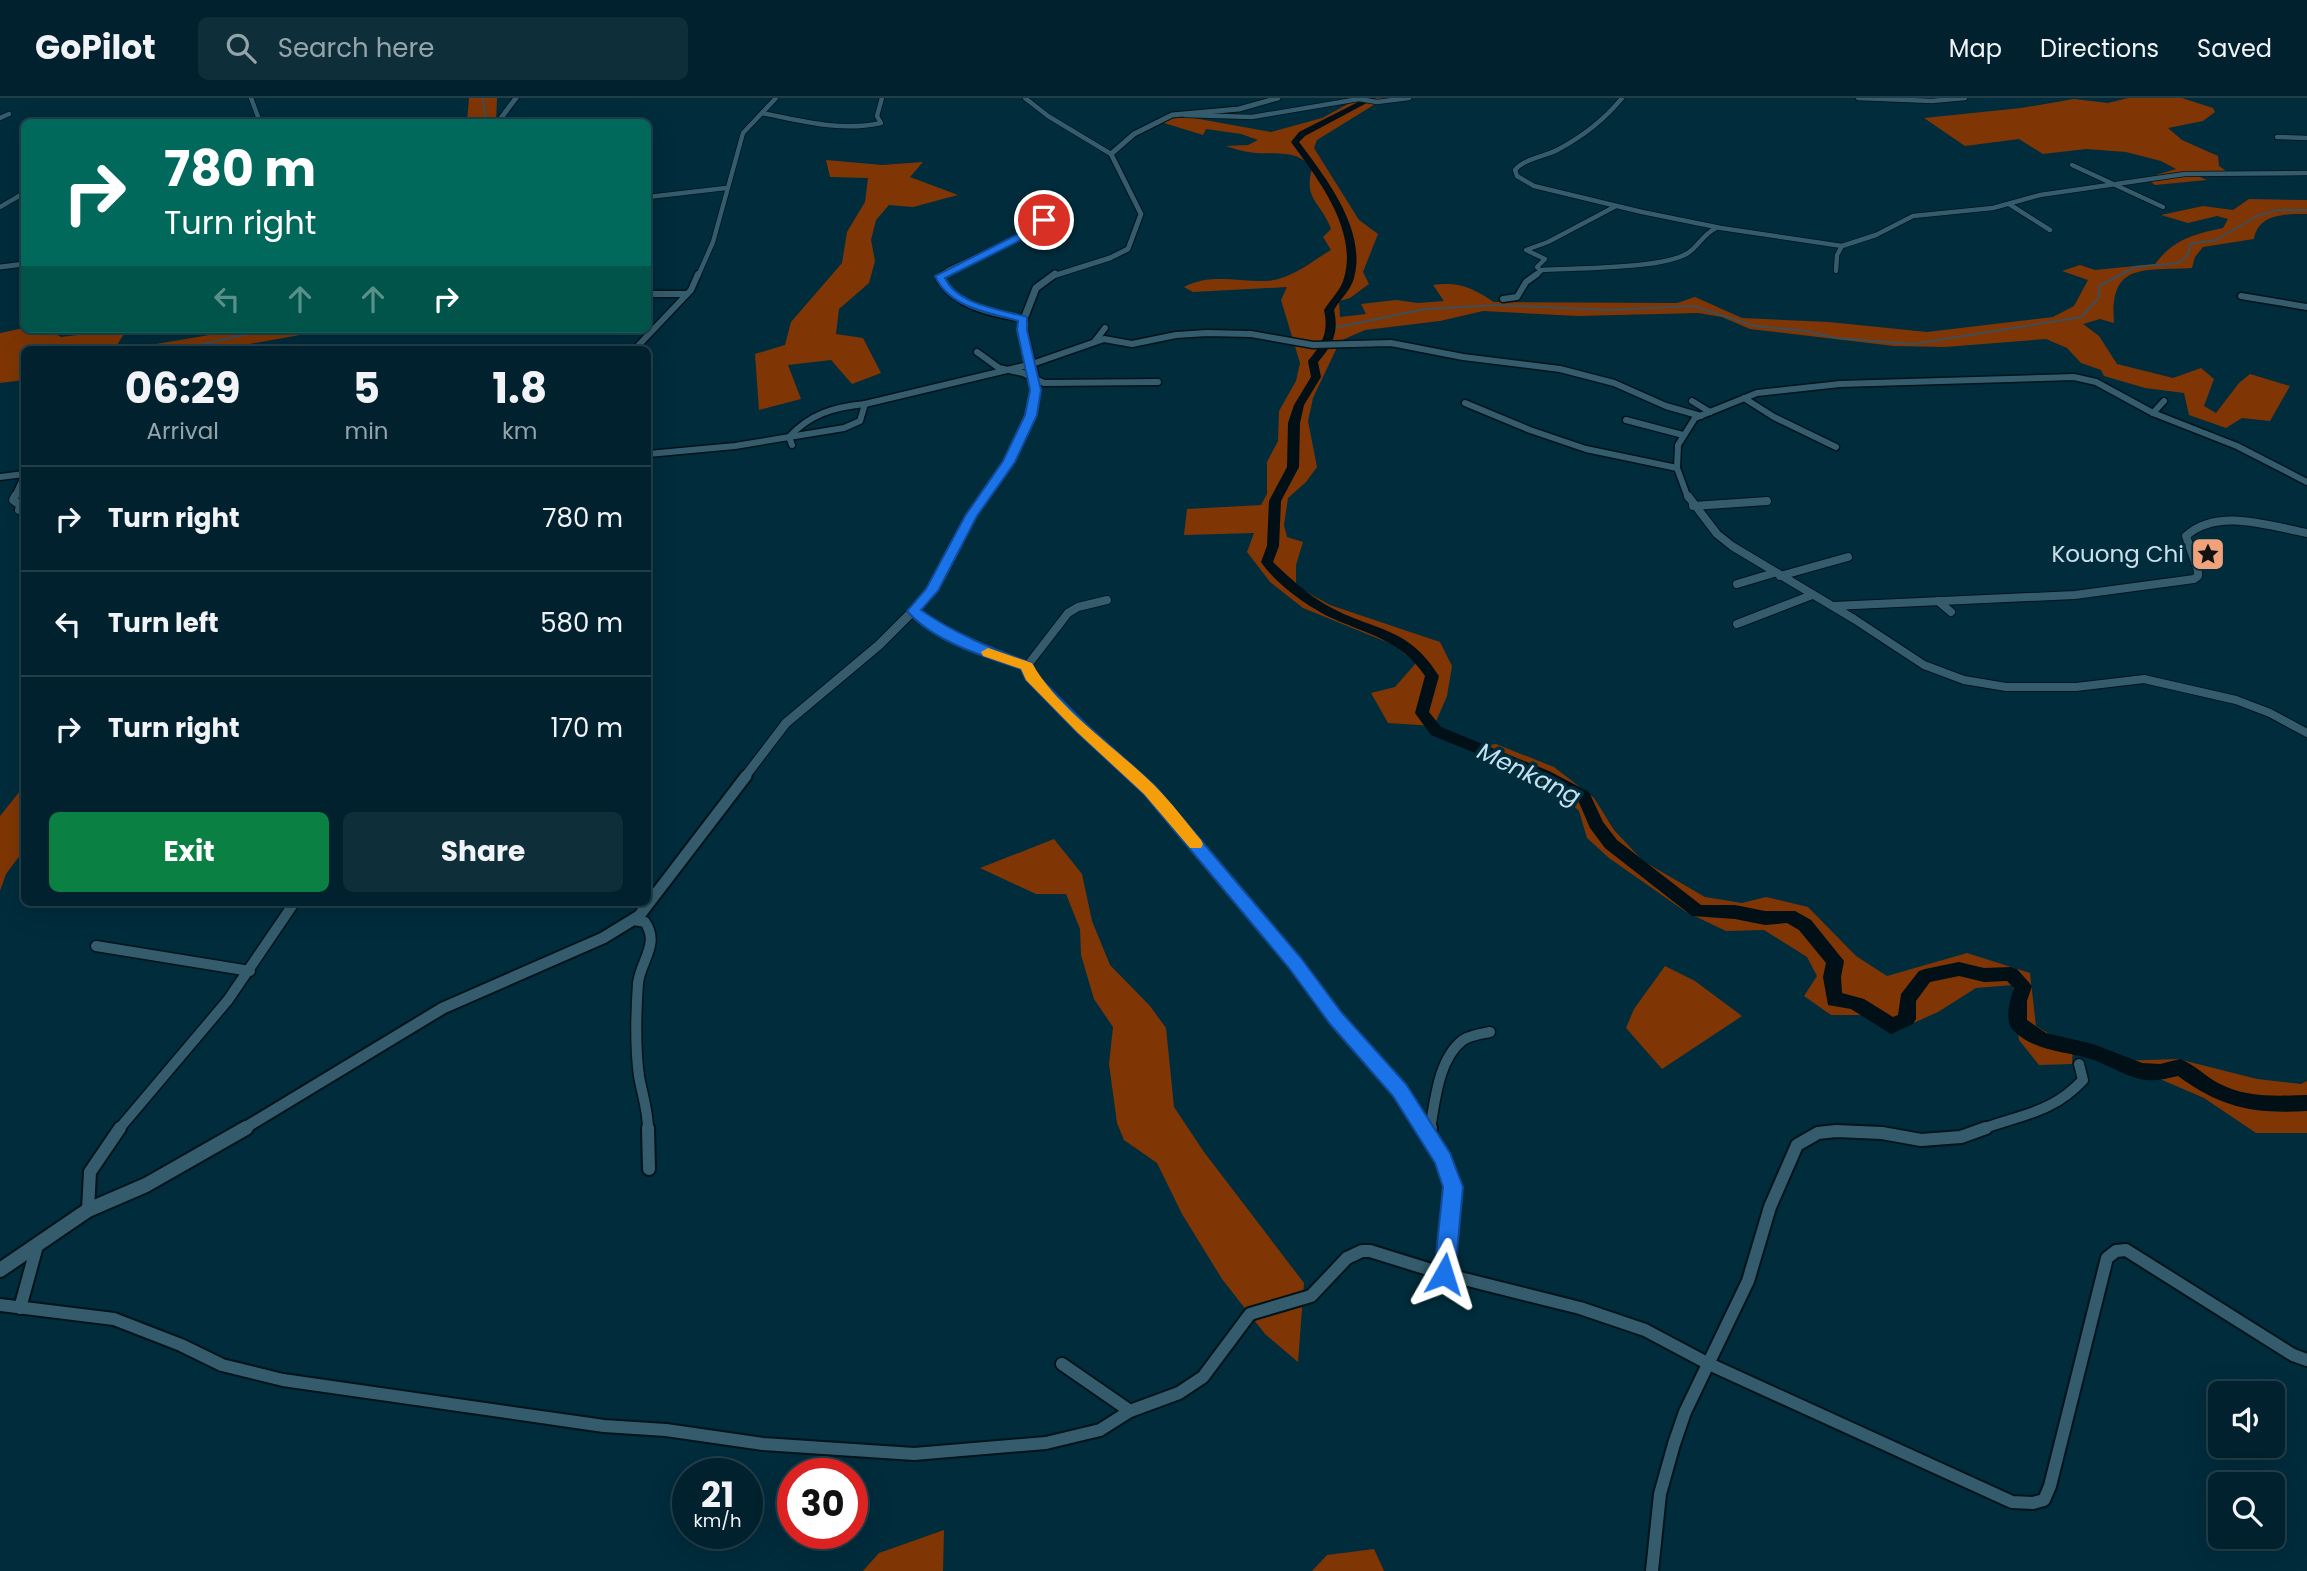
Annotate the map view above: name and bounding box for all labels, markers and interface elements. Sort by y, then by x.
search box [198,17,688,80]
text: GoPilot [35,24,156,71]
icon: search [222,29,260,67]
text: Search here [278,30,434,66]
text: Map [1949,32,2002,65]
text: Directions [2040,32,2159,65]
text: Saved [2197,32,2272,65]
text: 780 m [164,135,316,203]
icon: right [49,147,140,238]
pin [1014,190,1074,250]
text: Turn right [164,200,316,245]
icon: arrive [1025,201,1063,239]
icon: left [208,280,246,318]
icon: ahead [281,280,319,318]
icon: ahead [354,280,392,318]
icon: right [427,280,465,318]
text: 06:29 [125,359,241,418]
text: 5 [353,359,380,418]
text: 1.8 [492,359,547,418]
text: Arrival [147,415,219,447]
text: min [344,415,389,447]
text: km [502,415,538,447]
icon: right [49,500,87,538]
text: Turn right [108,500,240,536]
text: 780 m [542,500,623,536]
place icon: Kouong Chi [2189,535,2227,573]
place label: Kouong Chi [2052,538,2184,570]
icon: left [49,605,87,643]
text: Turn left [108,605,219,641]
text: 580 m [540,605,623,641]
icon: right [49,710,87,748]
text: Turn right [108,710,240,746]
text: 170 m [550,710,623,746]
water label: Menkang [1472,734,1586,813]
button: Exit [49,812,329,892]
button: Share [343,812,623,892]
position arrow [1407,1237,1481,1311]
map controls [2208,1381,2285,1549]
button: sound [2208,1381,2285,1458]
speed limit sign: 30 [777,1458,868,1549]
text: 21 [701,1470,734,1519]
button: search [2208,1472,2285,1549]
text: km/h [694,1508,741,1533]

